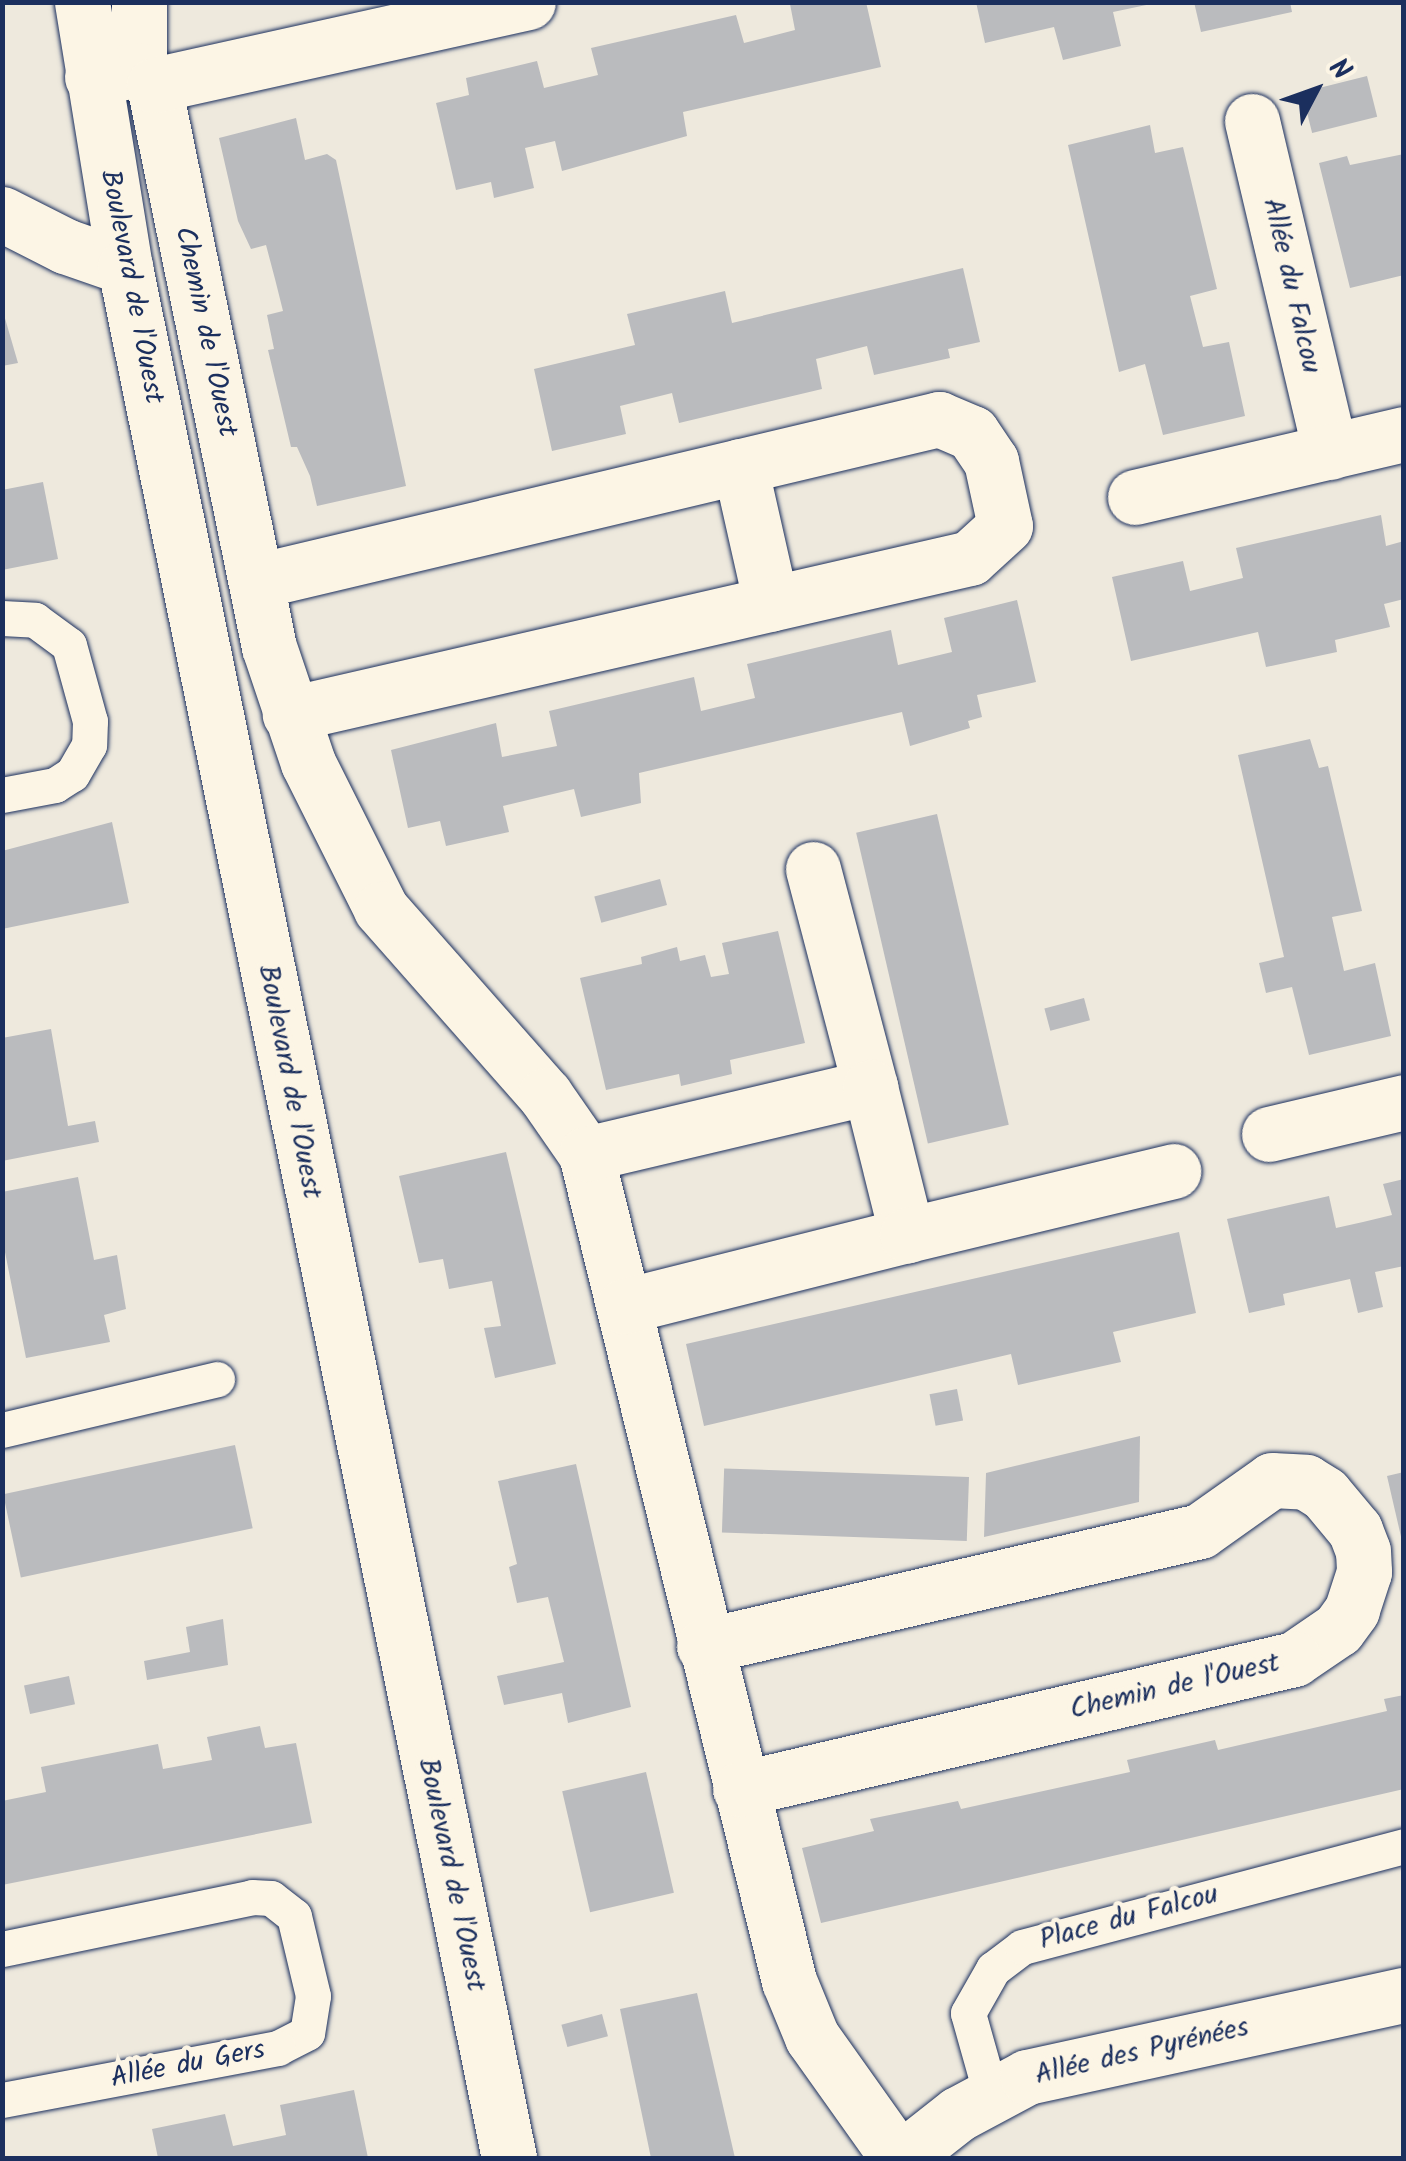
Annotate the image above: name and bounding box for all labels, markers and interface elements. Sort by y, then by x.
north arrow [1266,40,1366,140]
text: N [1316,49,1362,91]
street label: Boulevard de l'Ouest [92,167,170,407]
street label: Allée du Falcou [1255,195,1327,377]
street label: Chemin de l'Ouest [166,224,244,440]
street label: Boulevard de l'Ouest [250,962,328,1202]
street label: Chemin de l'Ouest [1067,1647,1283,1727]
street label: Boulevard de l'Ouest [410,1755,492,1995]
street label: Place du Falcou [1036,1878,1222,1958]
street label: Allée des Pyrénées [1032,2011,1252,2093]
street label: Allée du Gers [108,2034,268,2096]

